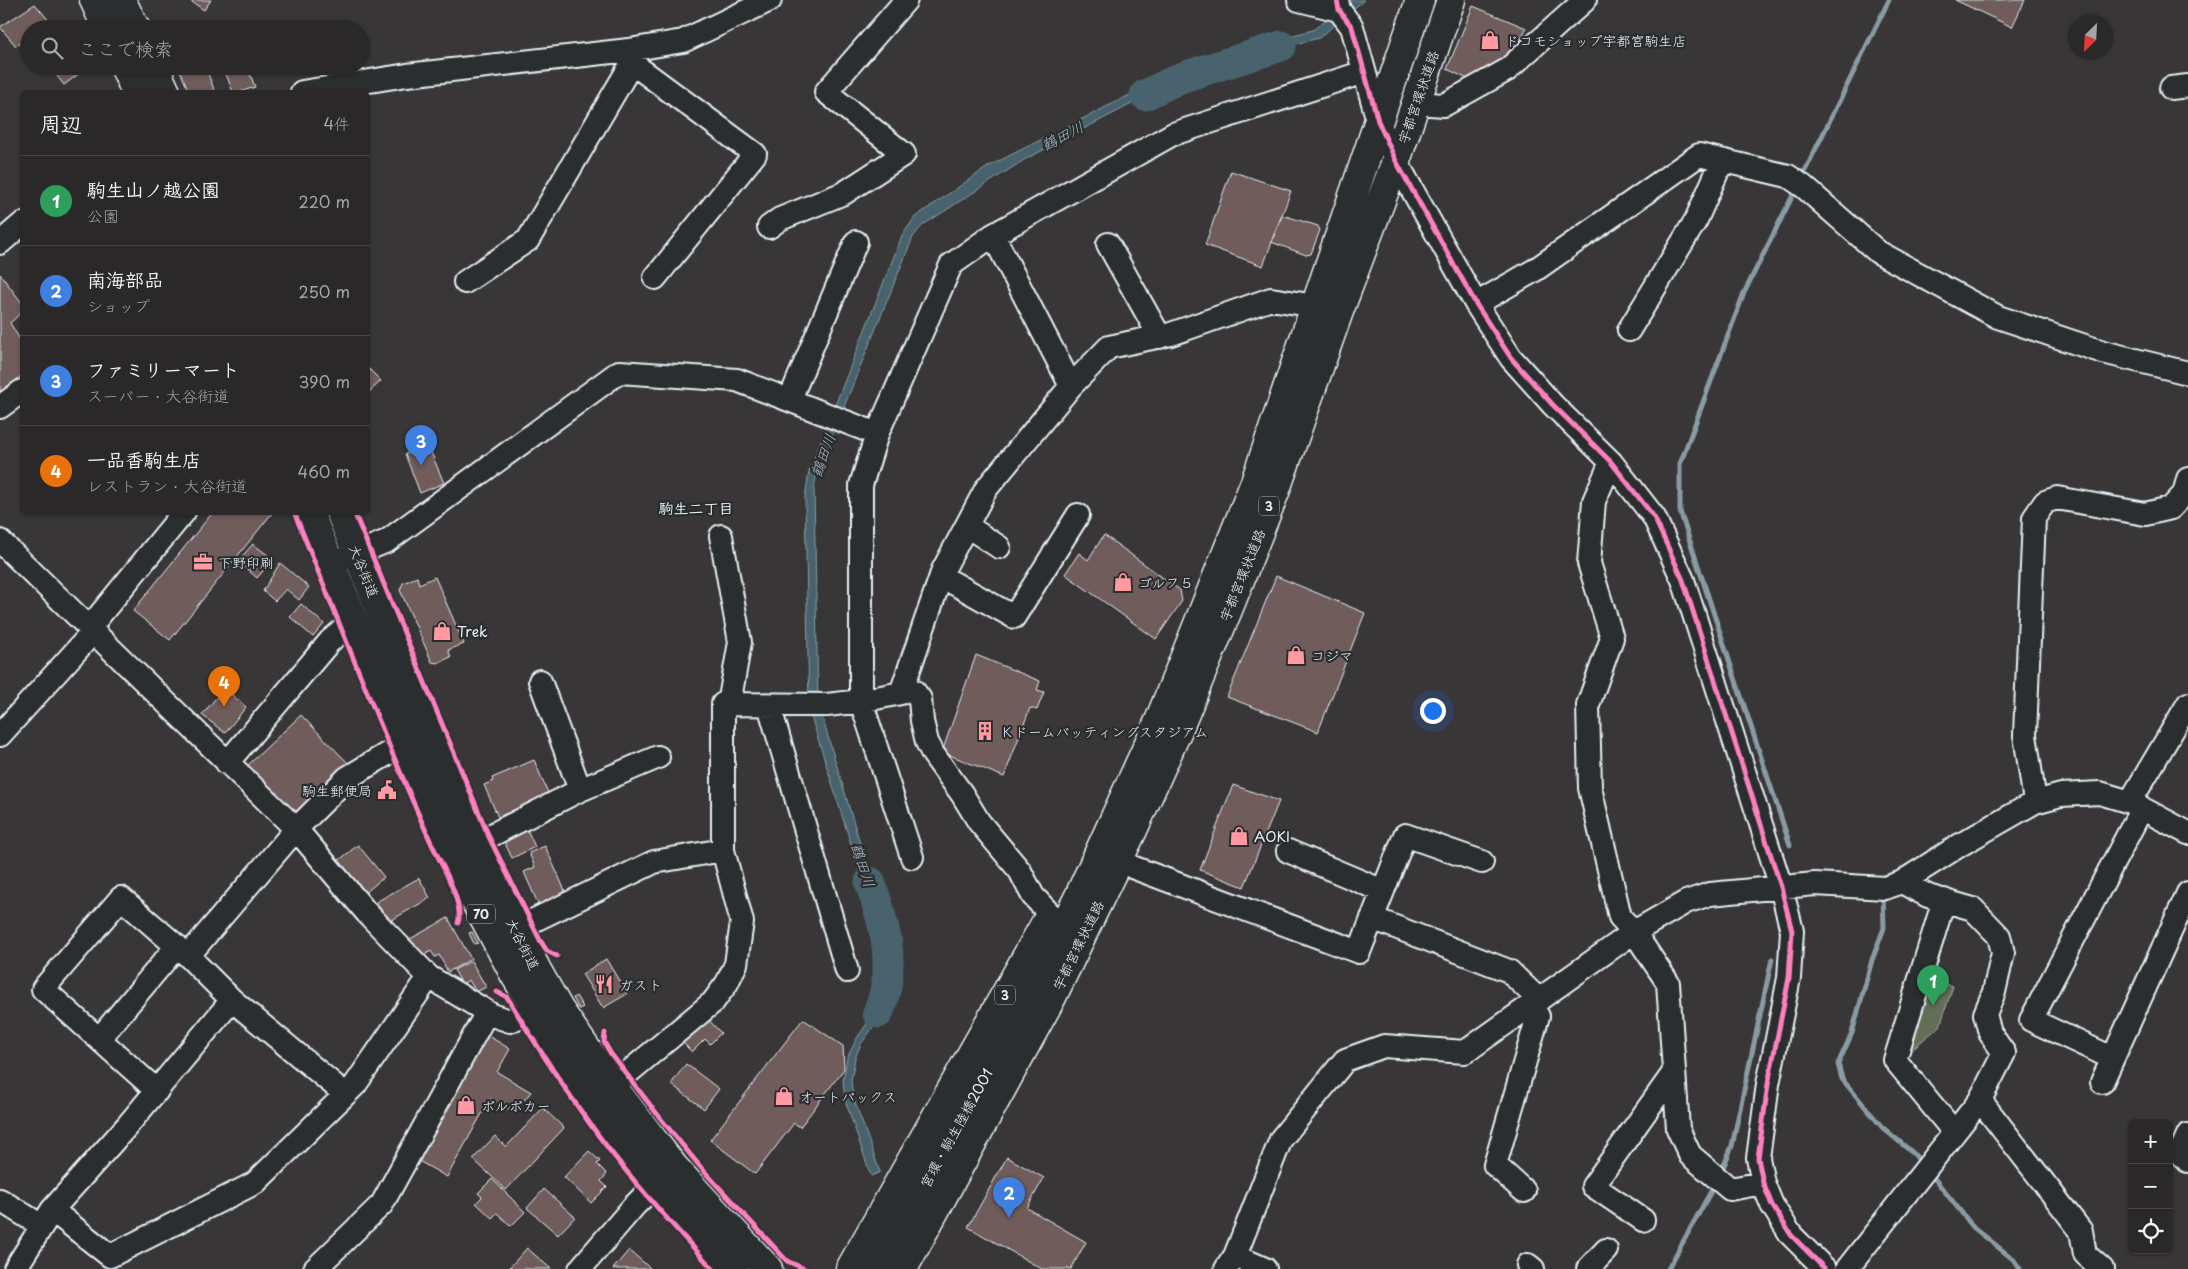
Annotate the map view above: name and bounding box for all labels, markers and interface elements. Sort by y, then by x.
north arrow [2068,15,2113,60]
search box [20,20,370,75]
shop icon: ドコモショップ宇都宮駒生店 [1479,29,1501,51]
place label: ドコモショップ宇都宮駒生店 [1505,30,1686,51]
icon: search [38,34,66,62]
text: ここで検索 [78,34,173,62]
street label: 宇都宮環状道路 [1392,47,1444,147]
text: 周辺 [40,107,82,139]
text: 4件 [323,111,350,135]
water label: 鶴田川 [1037,115,1087,155]
text: 駒生山ノ越公園 [87,175,220,203]
text: 1 [52,189,60,213]
text: 220 m [299,189,350,213]
text: 公園 [87,203,119,227]
text: 南海部品 [87,265,163,293]
text: 2 [50,279,62,303]
text: 250 m [299,279,350,303]
text: ショップ [87,293,150,317]
text: ファミリーマート [87,355,240,383]
text: 3 [51,369,61,393]
text: 390 m [299,369,350,393]
text: スーパー · 大谷街道 [87,383,229,407]
pin: 3 [405,425,437,466]
water label: 鶴田川 [803,430,841,480]
text: 一品香駒生店 [87,445,201,473]
text: 4 [51,459,61,483]
text: 460 m [298,459,350,483]
text: レストラン · 大谷街道 [87,473,247,497]
district label: 駒生二丁目 [658,496,734,519]
road number: 3 [1259,496,1279,516]
street label: 宇都宮環状道路 [1214,526,1270,624]
street label: 大谷街道 [344,541,384,601]
office icon: 下野印刷 [192,551,214,573]
place label: 下野印刷 [218,552,274,573]
shop icon: ゴルフ５ [1112,571,1134,593]
place label: ゴルフ５ [1138,572,1193,593]
shop icon: Trek [431,620,453,642]
place label: Trek [457,621,488,642]
shop icon: コジマ [1285,644,1307,666]
place label: コジマ [1311,645,1353,666]
pin: 4 [208,666,240,707]
your location [1420,698,1446,724]
building icon: Ｋドームバッティングスタジアム [974,720,996,742]
place label: Ｋドームバッティングスタジアム [1000,721,1208,742]
public building icon: 駒生郵便局 [376,779,398,801]
place label: 駒生郵便局 [302,780,372,801]
shop icon: AOKI [1228,825,1250,847]
place label: AOKI [1254,826,1290,847]
water label: 鶴田川 [846,840,882,890]
street label: 宇都宮環状道路 [1047,896,1109,994]
road number: 70 [467,904,495,924]
street label: 大谷街道 [501,914,545,974]
pin: 1 [1917,965,1949,1006]
restaurant icon: ガスト [593,973,615,995]
place label: ガスト [619,974,662,995]
road number: 3 [995,986,1015,1004]
street label: 宮環・駒生陸橋2001 [914,1064,998,1192]
shop icon: オートバックス [773,1085,795,1107]
place label: オートバックス [799,1086,897,1107]
shop icon: ボルボカー [455,1094,477,1116]
place label: ボルボカー [481,1095,551,1116]
map controls [2128,1119,2173,1254]
button: + [2128,1119,2173,1164]
button: − [2128,1164,2173,1209]
pin: 2 [993,1177,1025,1218]
button: locate [2128,1209,2173,1254]

